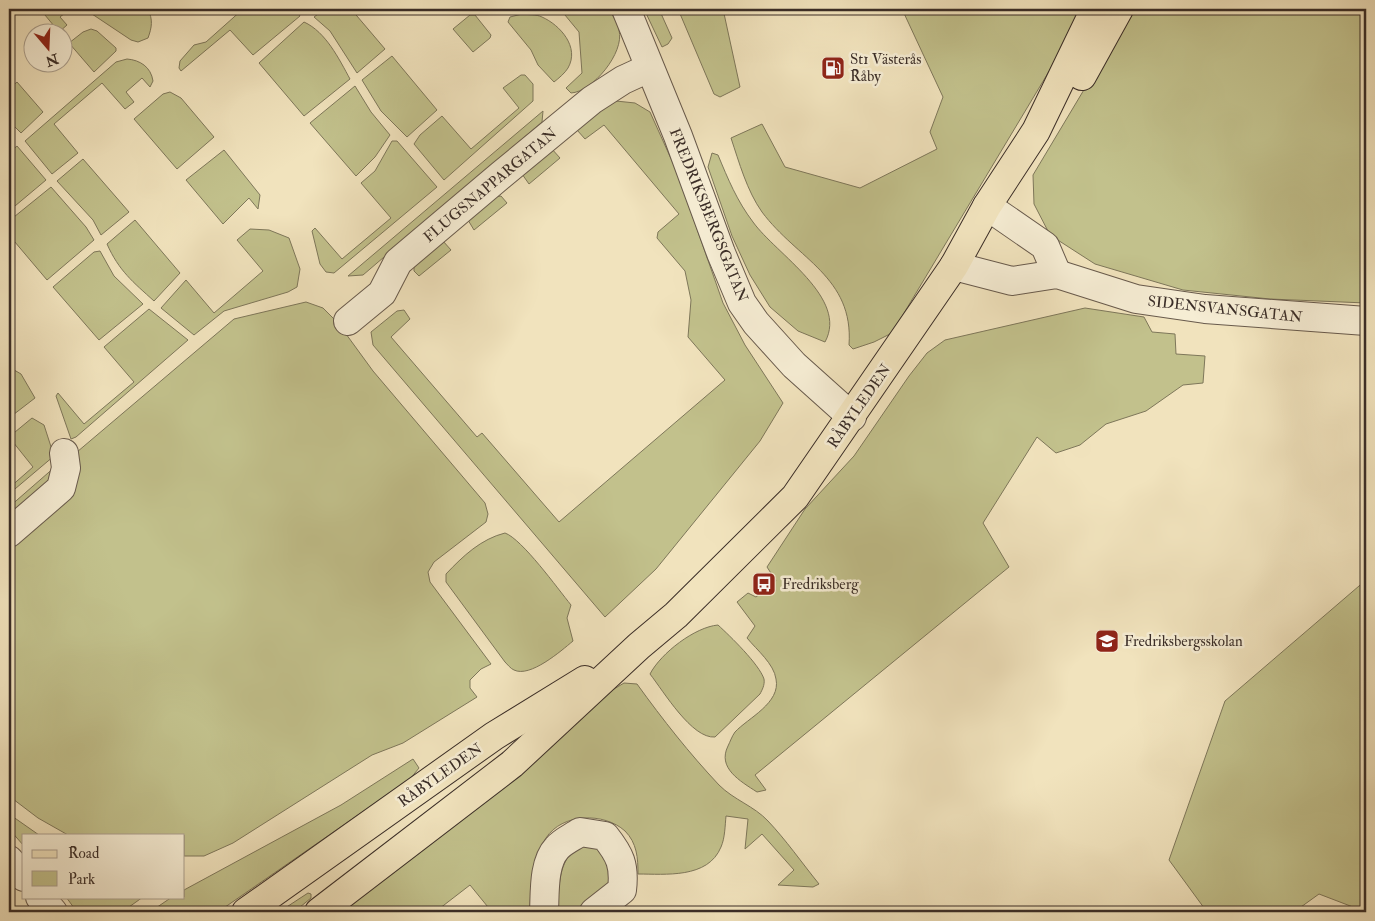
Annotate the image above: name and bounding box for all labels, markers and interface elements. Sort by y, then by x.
north arrow [22,22,72,72]
text: N [43,49,62,70]
place label: St1 Västerås Råby [850,50,921,86]
fuel station icon: St1 Västerås Råby [820,55,846,81]
street label: FLUGSNAPPARGATAN [420,124,561,247]
street label: FREDRIKSBERGSGATAN [665,126,752,305]
street label: SIDENSVANSGATAN [1147,292,1304,327]
street label: RÅBYLEDEN [823,360,896,452]
bus stop icon: Fredriksberg [751,571,777,597]
place label: Fredriksberg [782,575,859,594]
school or university icon: Fredriksbergsskolan [1094,628,1120,654]
place label: Fredriksbergsskolan [1124,632,1243,651]
street label: RÅBYLEDEN [394,738,486,811]
legend [22,834,185,898]
text: Road [68,844,100,863]
text: Park [68,870,95,889]

